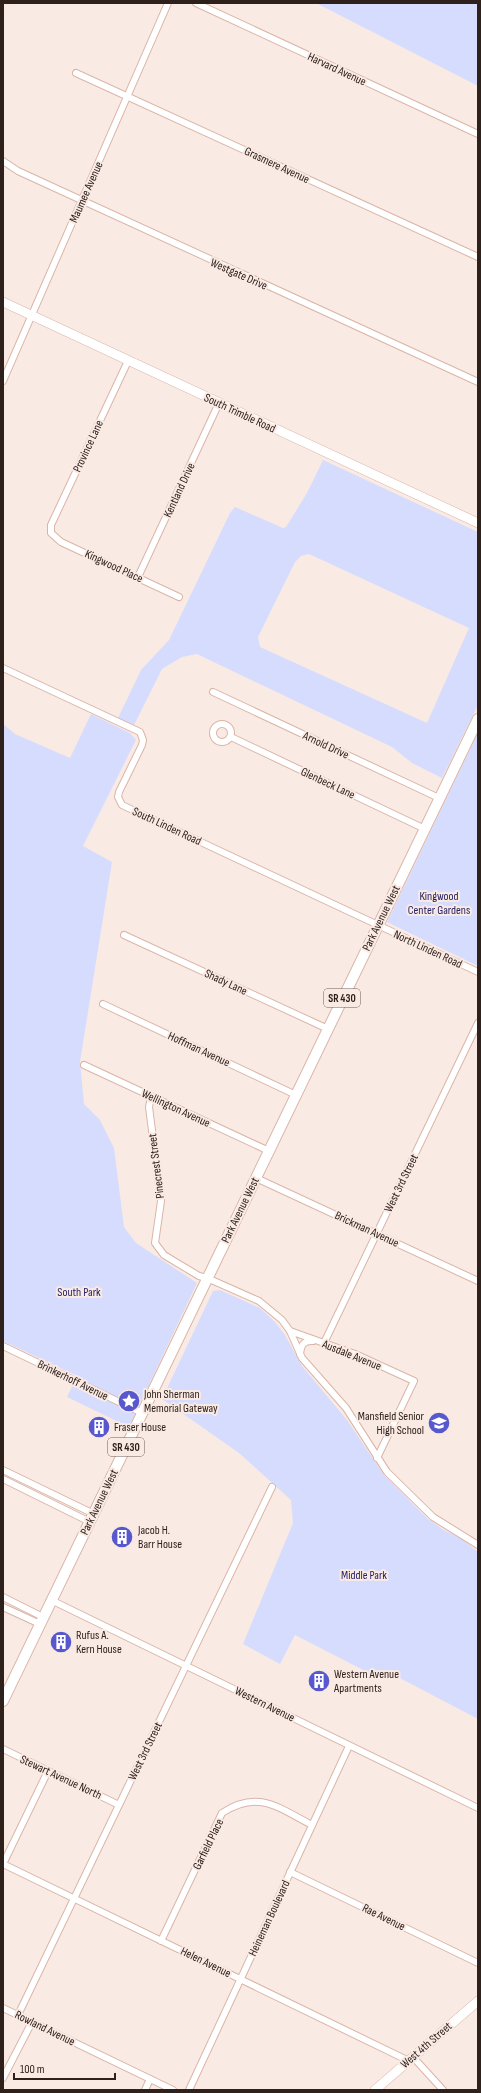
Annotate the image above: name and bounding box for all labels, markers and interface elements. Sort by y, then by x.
street label: Harvard Avenue [305,49,369,90]
street label: Grasmere Avenue [242,144,312,187]
street label: Maumee Avenue [66,159,107,225]
street label: Westgate Drive [208,255,270,294]
street label: South Trimble Road [202,390,278,437]
street label: Province Lane [70,418,107,475]
street label: Kentland Drive [160,460,199,520]
street label: Kingwood Place [82,546,145,587]
street label: Arnold Drive [299,728,351,763]
street label: Glenbeck Lane [298,764,358,803]
street label: South Linden Road [130,804,204,849]
street label: Park Avenue West [359,883,404,953]
park label: Kingwood Center Gardens [408,889,470,918]
street label: North Linden Road [391,927,465,972]
street label: Shady Lane [202,966,250,999]
road number: SR 430 [324,989,360,1007]
street label: Hoffman Avenue [165,1029,232,1070]
street label: Wellington Avenue [139,1086,213,1131]
street label: Pinecrest Street [145,1132,168,1199]
street label: West 3rd Street [381,1151,422,1215]
street label: Park Avenue West [218,1175,263,1245]
street label: Brickman Avenue [332,1208,401,1251]
park label: South Park [57,1285,101,1300]
street label: Ausdale Avenue [319,1336,384,1374]
street label: Brinkerhoff Avenue [35,1357,111,1404]
place label: John Sherman Memorial Gateway [143,1387,218,1416]
place icon: John Sherman Memorial Gateway [116,1388,142,1414]
place label: Mansfield Senior High School [358,1409,425,1438]
school or university icon: Mansfield Senior High School [426,1410,452,1436]
building icon: Fraser House [86,1414,112,1440]
place label: Fraser House [114,1420,166,1435]
road number: SR 430 [108,1438,144,1456]
street label: Park Avenue West [77,1467,122,1537]
place label: Jacob H. Barr House [137,1523,182,1552]
building icon: Jacob H. Barr House [109,1524,135,1550]
park label: Middle Park [341,1568,387,1583]
place label: Rufus A. Kern House [76,1628,122,1657]
building icon: Rufus A. Kern House [48,1629,74,1655]
place label: Western Avenue Apartments [333,1667,399,1696]
building icon: Western Avenue Apartments [306,1668,332,1694]
street label: Western Avenue [232,1683,297,1726]
street label: West 3rd Street [125,1719,166,1783]
street label: Stewart Avenue North [17,1752,104,1803]
street label: Garfield Place [190,1816,227,1872]
street label: Heineman Boulevard [245,1878,294,1959]
street label: Rae Avenue [360,1901,408,1934]
street label: Helen Avenue [178,1944,234,1981]
street label: Rowland Avenue [12,2007,78,2050]
street label: West 4th Street [397,2019,455,2072]
scale bar [14,2055,115,2081]
text: 100 m [20,2062,45,2077]

